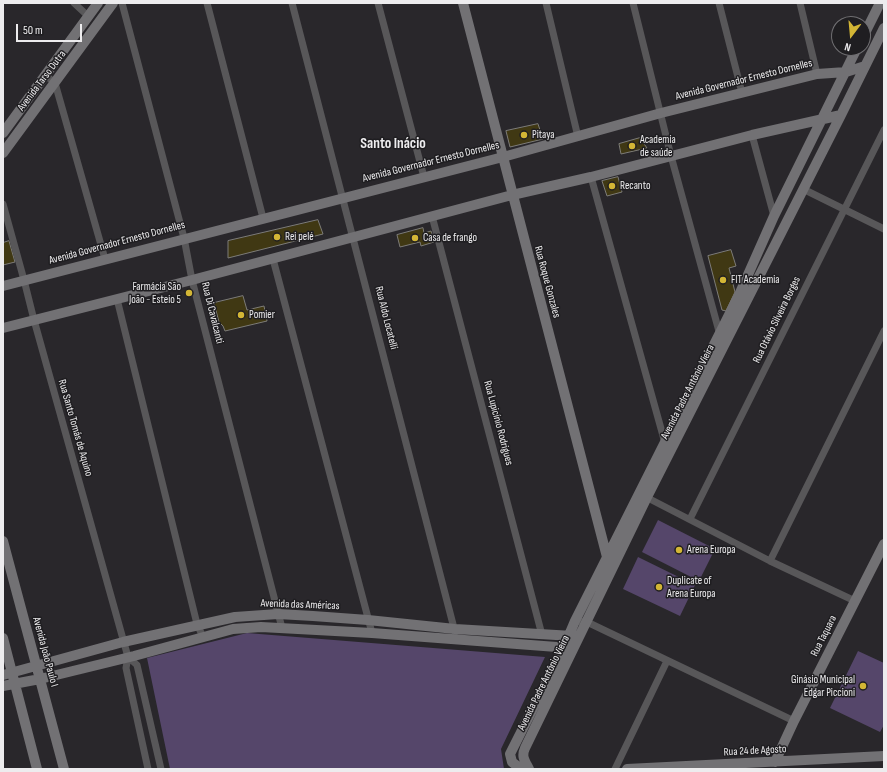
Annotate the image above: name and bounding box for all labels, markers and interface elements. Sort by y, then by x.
scale bar [18,16,84,42]
north arrow [831,16,871,56]
text: 50 m [23,23,43,38]
text: N [843,40,852,54]
street label: Avenida Tarso Dutra [15,48,69,114]
street label: Avenida Governador Ernesto Dornelles [674,57,814,103]
place label: Pitaya [532,128,554,142]
marker: Pitaya [519,130,529,140]
place label: Academia de saúde [640,133,676,159]
district label: Santo Inácio [360,135,426,153]
street label: Avenida Governador Ernesto Dornelles [361,139,501,185]
marker: Academia de saúde [627,141,637,151]
place label: Recanto [620,179,650,193]
marker: Recanto [607,181,617,191]
street label: Avenida Governador Ernesto Dornelles [48,218,186,268]
place label: Rei pelé [285,230,314,244]
place label: Casa de frango [423,231,477,245]
marker: Rei pelé [272,232,282,242]
marker: Casa de frango [410,233,420,243]
street label: Rua Roque Gonzales [531,245,563,319]
place label: FIT Academia [731,273,779,287]
marker: FIT Academia [718,275,728,285]
street label: Rua Otávio Silveira Borges [750,275,804,365]
place label: Farmácia São João - Esteio 5 [129,280,181,306]
street label: Rua Di Cavalcanti [198,281,226,345]
street label: Rua Aldo Locatelli [372,285,400,351]
marker: Farmácia São João - Esteio 5 [184,288,194,298]
place label: Pomier [249,308,275,322]
marker: Pomier [236,310,246,320]
street label: Avenida Padre Antônio Vieira [658,343,718,441]
street label: Rua Santo Tomás de Aquino [55,378,95,478]
street label: Rua Lupicínio Rodrigues [480,379,516,467]
place label: Arena Europa [687,543,735,557]
marker: Arena Europa [674,545,684,555]
place label: Duplicate of Arena Europa [667,574,715,600]
marker: Duplicate of Arena Europa [654,582,664,592]
street label: Avenida das Américas [260,597,340,613]
street label: Rua Taquara [808,613,840,659]
street label: Avenida João Paulo I [29,616,61,688]
street label: Avenida Padre Antônio Vieira [515,633,573,733]
place label: Ginásio Municipal Edgar Piccioni [791,673,855,699]
marker: Ginásio Municipal Edgar Piccioni [858,681,868,691]
street label: Rua 24 de Agosto [723,743,787,759]

